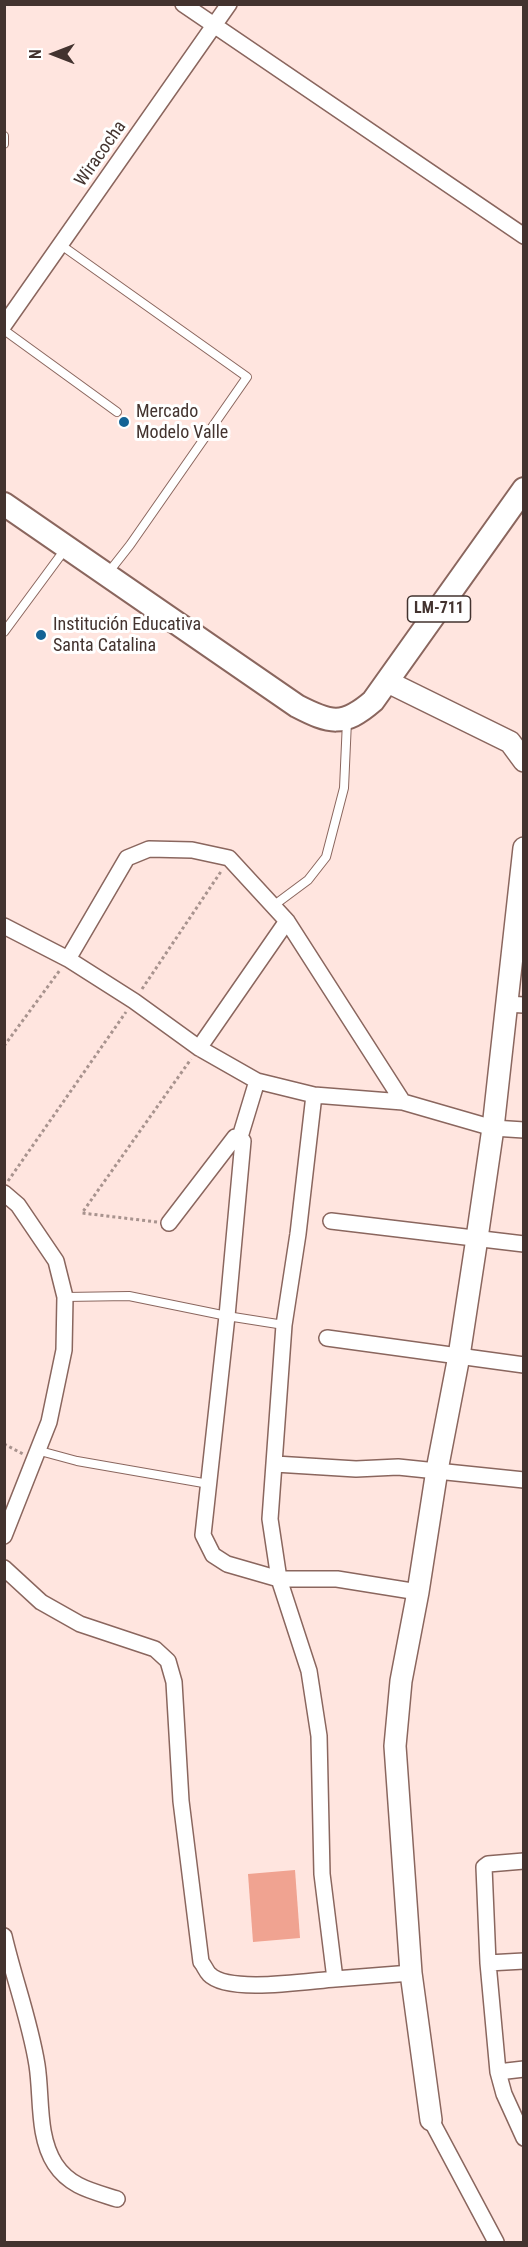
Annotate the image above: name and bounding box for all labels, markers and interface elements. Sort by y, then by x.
north arrow [24,24,84,84]
text: N [26,49,45,59]
street label: Wiracocha [71,117,131,191]
place label: Mercado Modelo Valle [136,401,228,444]
marker: Mercado Modelo Valle [117,415,131,429]
road number: LM-711 [408,596,470,622]
place label: Institución Educativa Santa Catalina [53,614,201,656]
marker: Institución Educativa Santa Catalina [34,628,48,642]

